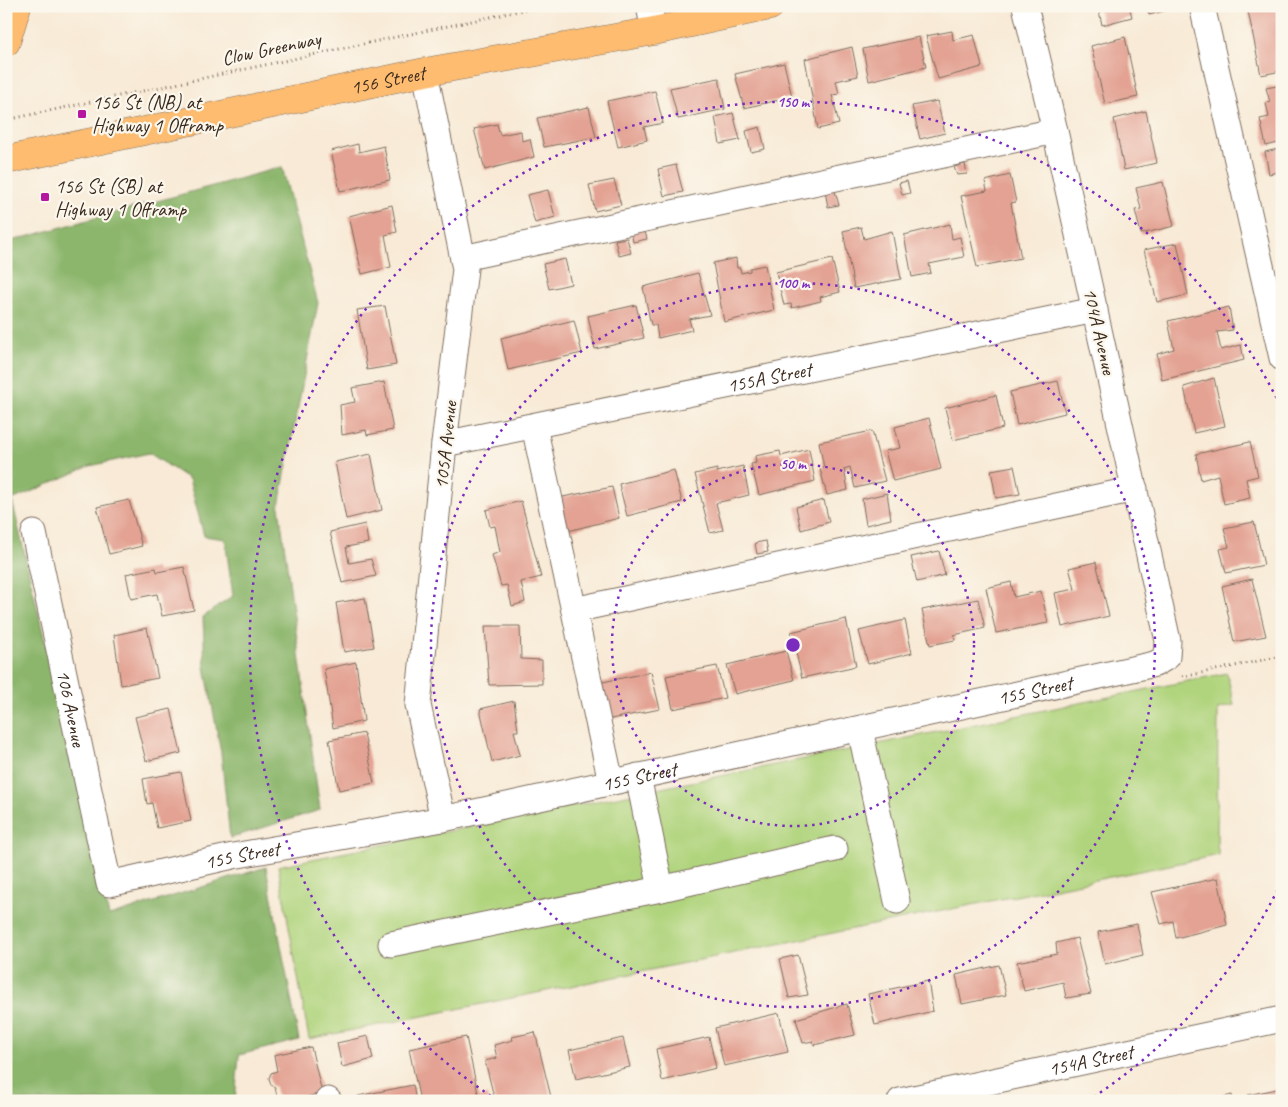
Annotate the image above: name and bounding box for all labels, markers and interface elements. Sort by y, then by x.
street label: Clow Greenway [219,25,325,71]
street label: 156 Street [348,60,431,100]
place label: 156 St (NB) at Highway 1 Offramp [92,90,224,138]
text: 150 m [777,93,811,112]
marker: 156 St (NB) at Highway 1 Offramp [76,108,88,120]
place label: 156 St (SB) at Highway 1 Offramp [55,174,187,222]
marker: 156 St (SB) at Highway 1 Offramp [39,191,51,203]
text: 100 m [777,274,811,293]
street label: 104A Avenue [1077,285,1122,378]
street label: 155A Street [725,356,817,398]
street label: 105A Avenue [428,399,463,490]
text: 50 m [780,455,807,474]
centre of rings [784,636,802,654]
street label: 106 Avenue [51,667,92,750]
street label: 155 Street [995,670,1078,711]
street label: 155 Street [600,756,682,797]
street label: 155 Street [202,835,285,875]
street label: 154A Street [1046,1039,1138,1082]

